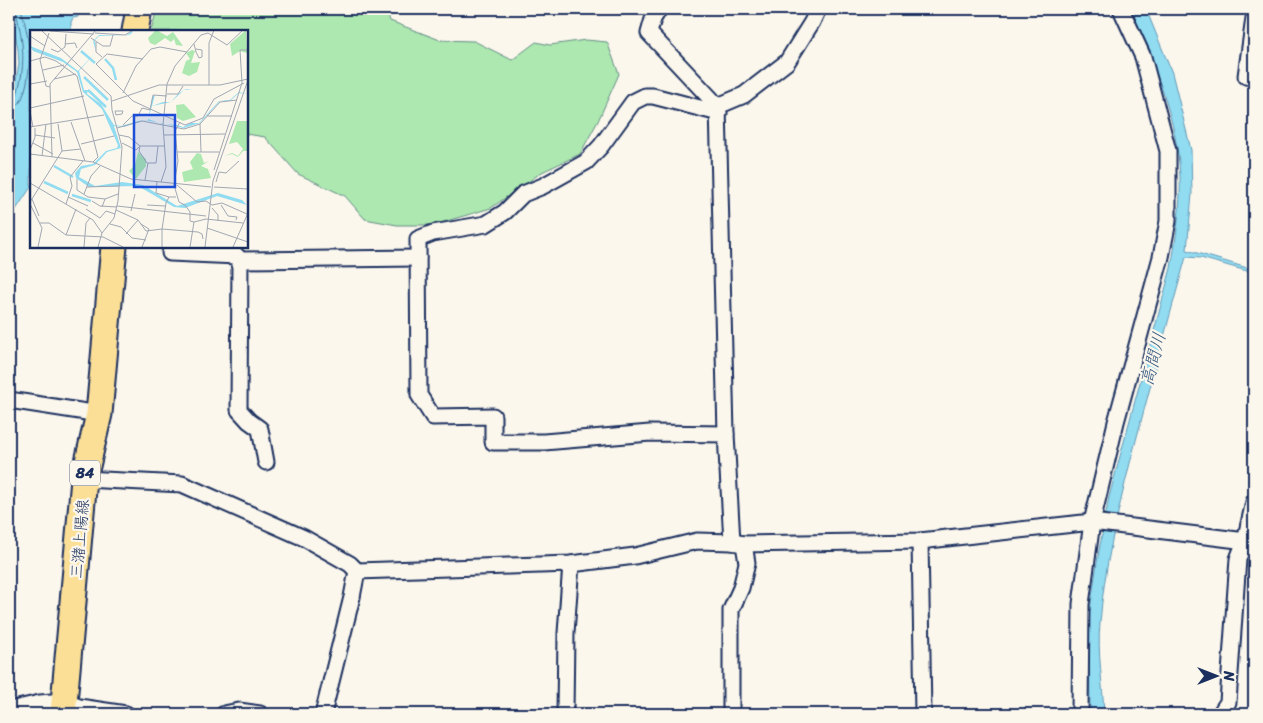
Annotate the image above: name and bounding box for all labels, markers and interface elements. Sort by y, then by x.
inset map [30,30,248,248]
water label: 高間川 [1131,329,1175,389]
road number: 84 [70,460,100,486]
street label: 三潴上陽線 [62,498,97,580]
north arrow [1190,650,1240,700]
text: N [1216,670,1241,681]

